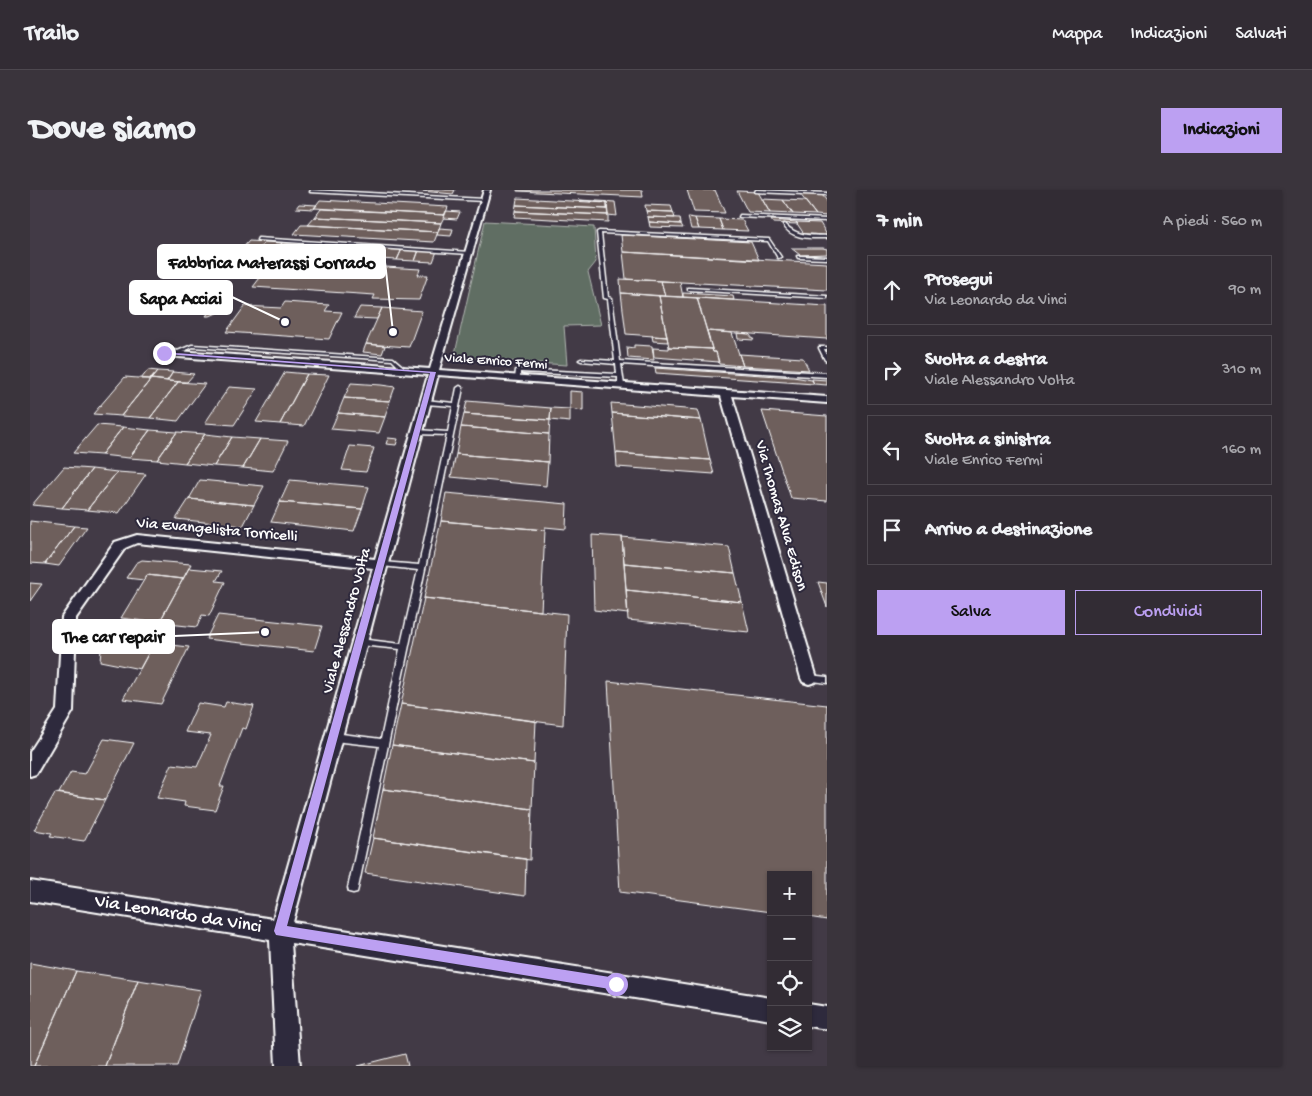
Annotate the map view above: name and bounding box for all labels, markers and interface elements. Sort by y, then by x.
text: Trailo [25,20,79,49]
text: Mappa [1052,24,1102,45]
text: Indicazioni [1130,24,1208,45]
text: Salvati [1236,24,1287,45]
button: Indicazioni [1161,108,1282,153]
text: Dove siamo [30,110,196,151]
text: 7 min [877,210,922,235]
text: A piedi · 560 m [1163,213,1262,232]
callout: Fabbrica Materassi Corrado [158,245,385,278]
text: Fabbrica Materassi Corrado [167,254,376,275]
text: Prosegui [925,269,993,292]
icon: ahead [878,276,906,304]
callout: Sapa Acciai [130,281,232,314]
text: 90 m [1229,281,1261,300]
text: Sapa Acciai [140,290,222,311]
text: Via Leonardo da Vinci [925,292,1067,311]
route end [153,342,176,365]
text: Svolta a destra [925,349,1047,372]
street label: Viale Enrico Fermi [443,350,548,374]
icon: right [878,356,906,384]
text: 310 m [1222,361,1261,380]
text: Viale Alessandro Volta [925,372,1075,391]
text: Svolta a sinistra [925,429,1050,452]
icon: left [878,436,906,464]
street label: Via Thomas Alva Edison [749,438,811,594]
text: 160 m [1222,441,1261,460]
text: Viale Enrico Fermi [925,452,1043,471]
street label: Via Evangelista Torricelli [135,514,298,548]
icon: arrive [878,516,906,544]
text: Arrivo a destinazione [925,519,1092,542]
street label: Viale Alessandro Volta [319,545,377,697]
button: Salva [877,590,1065,635]
button: Condividi [1075,590,1262,635]
callout: The car repair [53,620,174,653]
text: The car repair [60,628,166,649]
map controls [767,871,812,1051]
button: + [767,871,812,916]
street label: Via Leonardo da Vinci [92,890,263,940]
button: − [767,916,812,961]
button: locate [767,961,812,1006]
route start [605,973,628,996]
button: layers [767,1006,812,1051]

